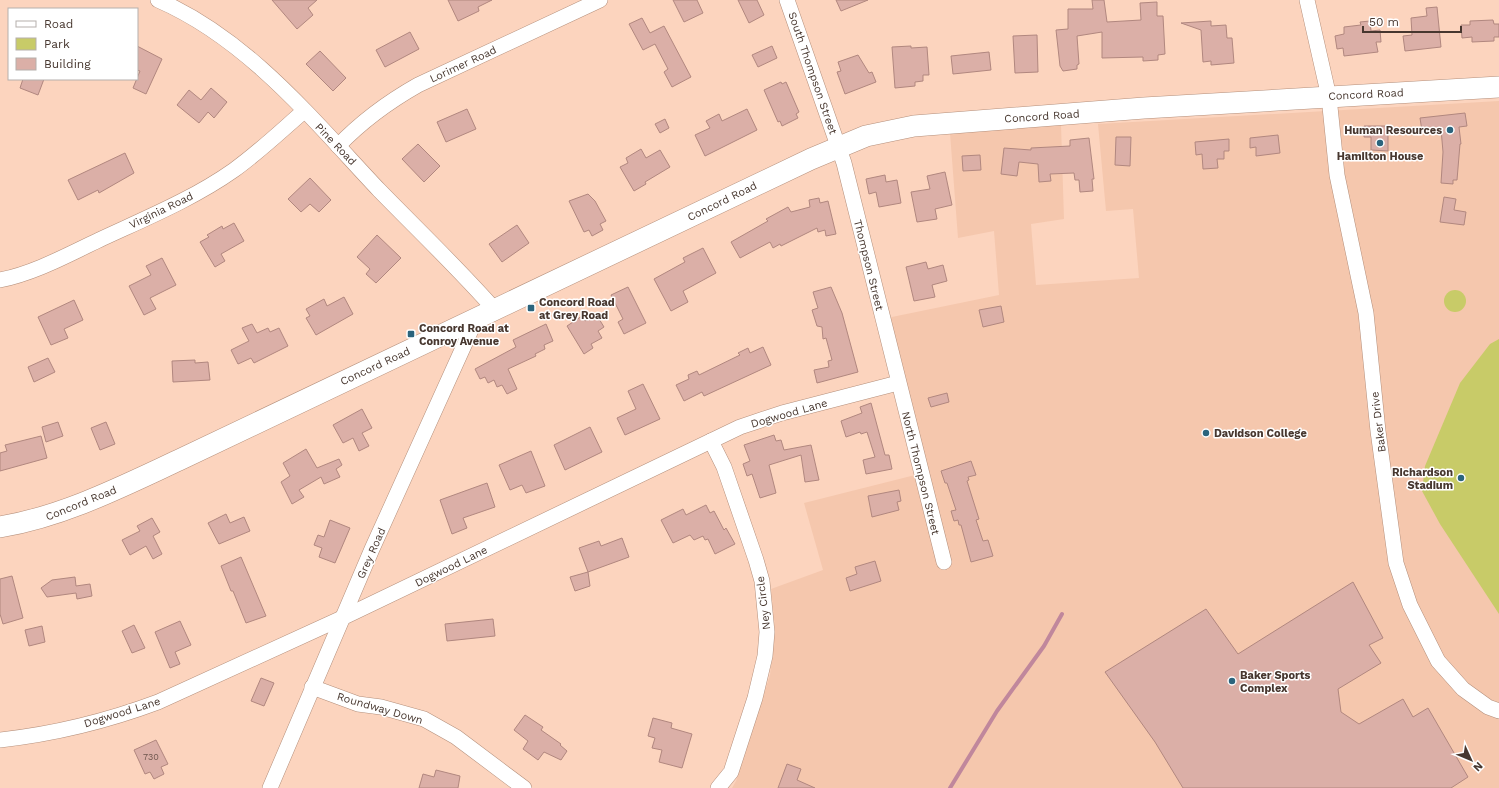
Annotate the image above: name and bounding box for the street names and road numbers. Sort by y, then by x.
street label: South Thompson Street [785,10,840,136]
street label: Lorimer Road [428,43,499,86]
street label: Concord Road [1328,86,1404,103]
street label: Concord Road [1004,107,1080,126]
street label: Pine Road [312,121,359,168]
street label: Concord Road [685,179,759,224]
street label: Virginia Road [127,189,195,231]
street label: Thompson Street [851,218,886,312]
street label: Concord Road [338,345,412,388]
street label: Baker Drive [1368,391,1389,453]
street label: Dogwood Lane [749,396,829,431]
street label: North Thompson Street [899,410,942,537]
street label: Concord Road [44,483,119,524]
street label: Grey Road [354,526,388,581]
street label: Dogwood Lane [413,543,490,590]
street label: Ney Circle [754,575,773,630]
street label: Roundway Down [335,690,424,727]
street label: Dogwood Lane [82,695,162,730]

